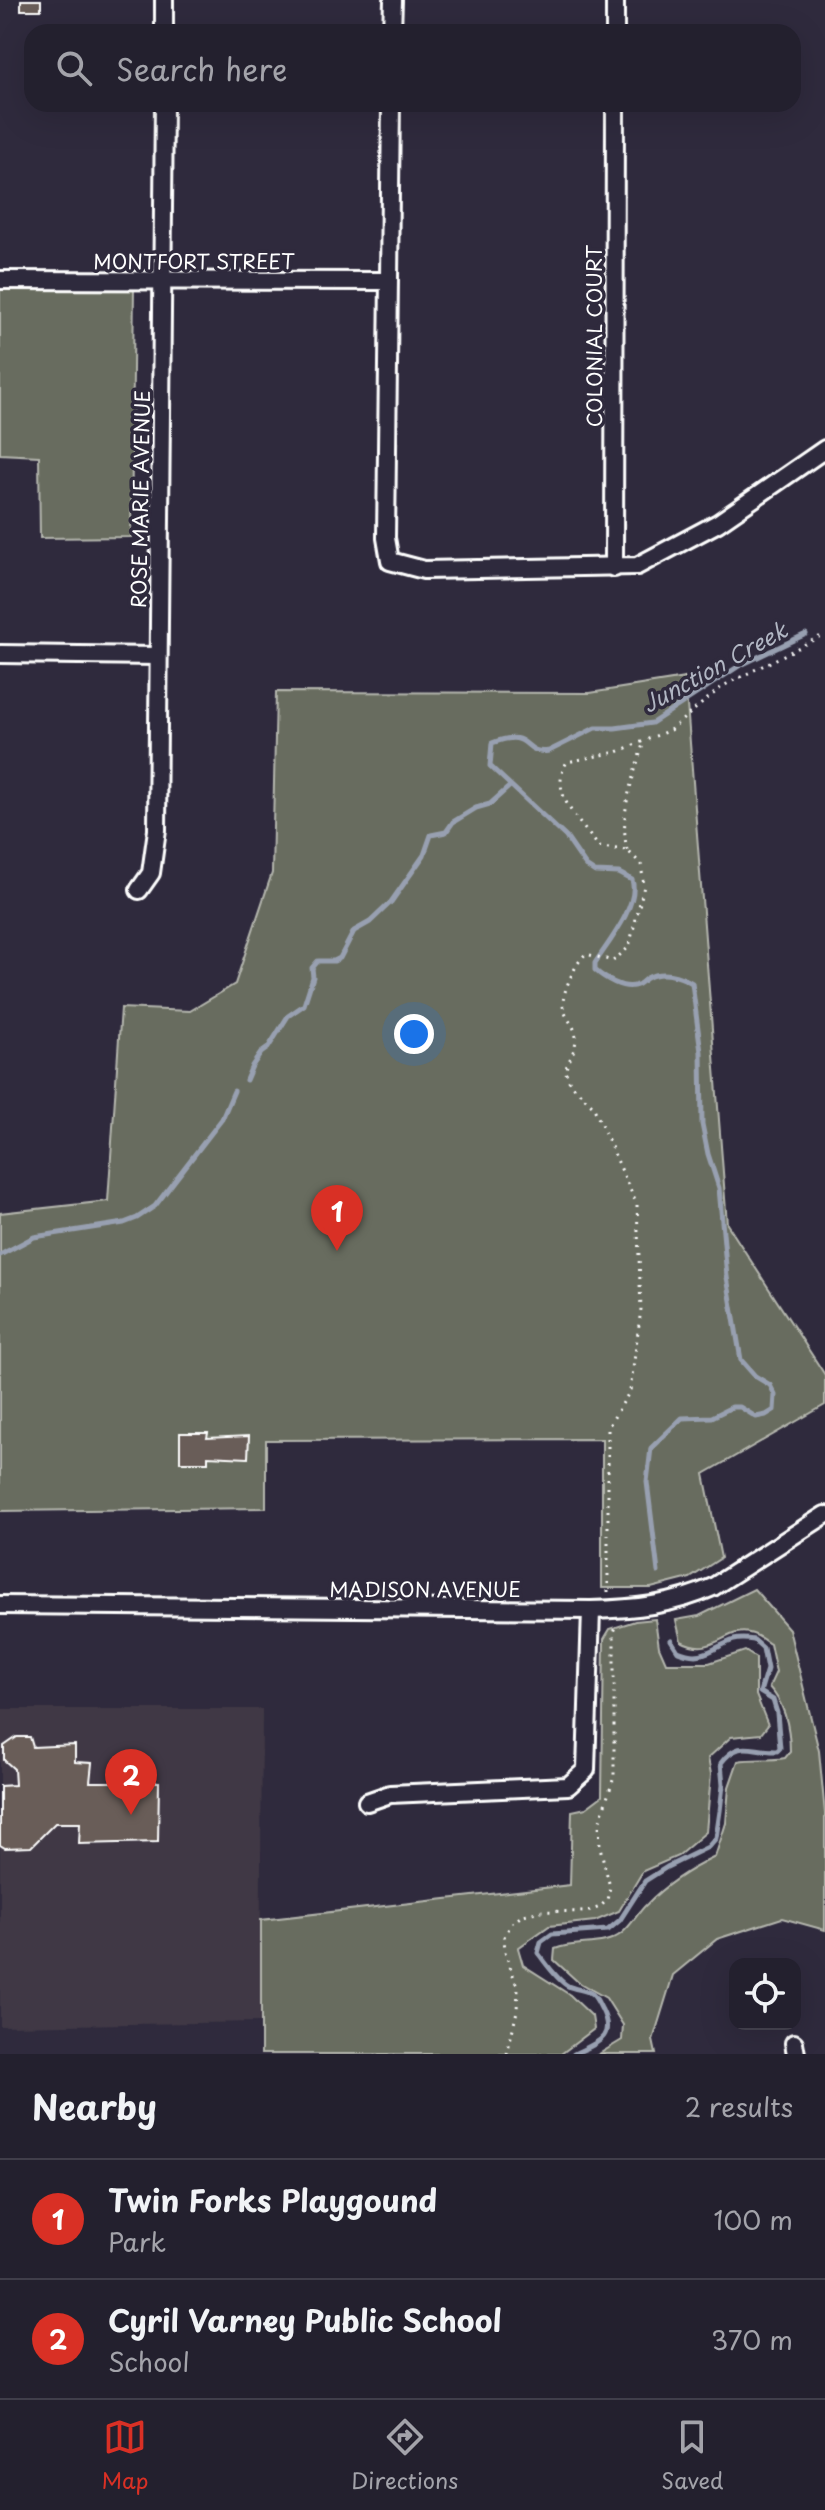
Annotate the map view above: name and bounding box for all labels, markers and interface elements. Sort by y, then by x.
search box [24,24,801,112]
icon: search [52,46,96,90]
text: Search here [116,46,288,91]
street label: COLONIAL COURT [579,244,609,427]
street label: MONTFORT STREET [93,246,295,276]
street label: ROSE MARIE AVENUE [123,390,157,608]
water label: Junction Creek [635,612,794,720]
your location [394,1014,434,1054]
pin: 1 [311,1185,363,1251]
street label: MADISON AVENUE [329,1574,521,1604]
pin: 2 [105,1749,157,1815]
map controls [729,1958,801,2030]
button: locate [729,1958,801,2030]
text: Nearby [32,2080,157,2132]
text: 2 results [685,2087,793,2126]
text: Twin Forks Playgound [108,2177,437,2222]
text: 1 [52,2200,64,2239]
text: 100 m [713,2200,793,2239]
text: Park [108,2222,166,2261]
text: Cyril Varney Public School [108,2297,502,2342]
text: 2 [49,2320,67,2359]
text: 370 m [711,2320,793,2359]
text: School [108,2342,190,2381]
tab: Map [101,2415,148,2496]
tab: Directions [351,2415,458,2496]
tab: Saved [661,2415,724,2496]

